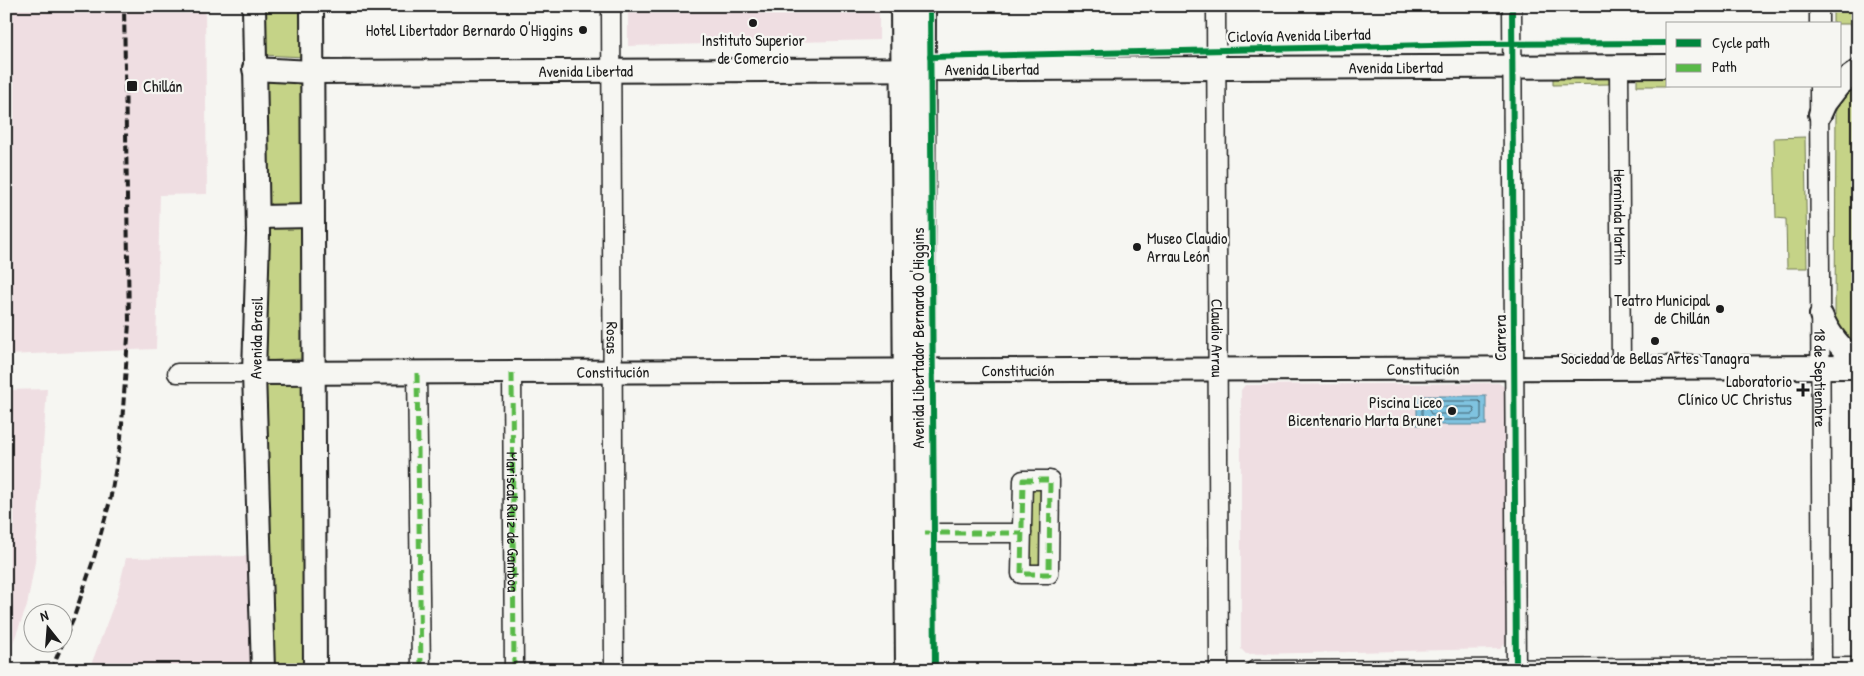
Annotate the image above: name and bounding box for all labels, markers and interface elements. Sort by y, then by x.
marker: Instituto Superior de Comercio [747,17,759,29]
place label: Hotel Libertador Bernardo O'Higgins [366,19,573,41]
legend [1666,22,1842,88]
street label: Ciclovía Avenida Libertad [1227,23,1371,47]
marker: Hotel Libertador Bernardo O'Higgins [577,24,589,36]
place label: Instituto Superior de Comercio [701,29,805,69]
text: Cycle path [1712,32,1770,53]
street label: Avenida Libertad [1349,56,1443,78]
text: Path [1712,56,1737,77]
street label: Avenida Libertad [945,58,1039,80]
street label: Avenida Libertad [539,60,633,82]
place label: Chillán [143,75,182,97]
marker: Chillán [125,79,139,93]
street label: Herminda Martín [1609,169,1631,265]
street label: Avenida Libertador Bernardo O'Higgins [907,227,929,449]
place label: Museo Claudio Arrau León [1147,227,1228,267]
marker: Museo Claudio Arrau León [1131,241,1143,253]
place label: Teatro Municipal de Chillán [1614,289,1711,329]
street label: Avenida Brasil [244,296,268,379]
street label: Claudio Arrau [1206,299,1229,378]
marker: Teatro Municipal de Chillán [1714,303,1726,315]
street label: Carrera [1489,315,1511,361]
street label: Rosas [601,322,624,354]
street label: 18 de Septiembre [1809,329,1832,428]
marker: Sociedad de Bellas Artes Tanagra [1649,335,1661,347]
place label: Sociedad de Bellas Artes Tanagra [1561,347,1749,369]
street label: Constitución [1386,357,1460,380]
street label: Constitución [981,359,1055,381]
street label: Constitución [576,361,650,383]
place label: Laboratorio Clínico UC Christus [1678,370,1793,410]
marker: Laboratorio Clínico UC Christus [1796,383,1810,397]
place label: Piscina Liceo Bicentenario Marta Brunet [1288,391,1443,431]
marker: Piscina Liceo Bicentenario Marta Brunet [1446,405,1458,417]
street label: Mariscal Ruiz de Gamboa [502,452,524,592]
north arrow [22,604,72,654]
text: N [38,605,51,625]

